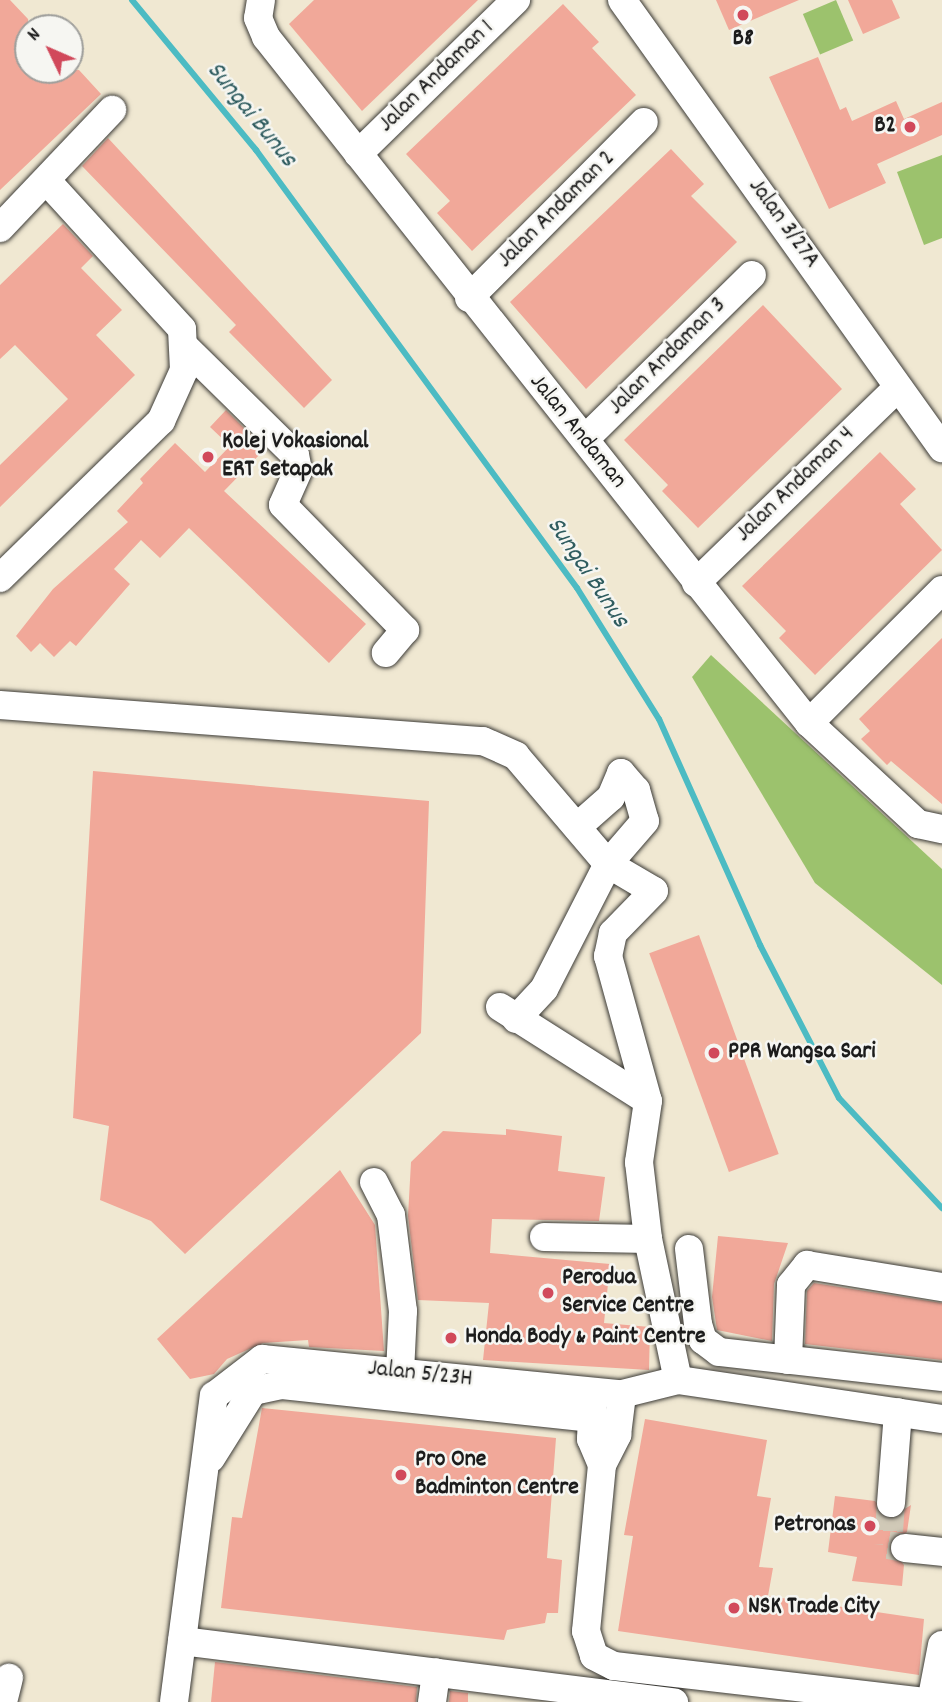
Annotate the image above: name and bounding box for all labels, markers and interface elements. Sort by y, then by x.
marker: B8 [735,7,751,23]
north arrow [14,14,84,84]
street label: Jalan Andaman 1 [373,15,501,139]
text: N [22,23,48,48]
place label: B8 [733,26,753,54]
water label: Sungai Bunus [199,56,303,174]
place label: B2 [874,113,896,141]
marker: B2 [902,119,918,135]
street label: Jalan Andaman 2 [492,145,622,275]
street label: Jalan 3/27A [741,174,825,274]
street label: Jalan Andaman 3 [603,292,733,422]
street label: Jalan Andaman [522,369,632,495]
street label: Jalan Andaman 4 [730,421,862,549]
place label: Kolej Vokasional ERT Setapak [222,429,368,485]
marker: Kolej Vokasional ERT Setapak [200,449,216,465]
water label: Sungai Bunus [539,512,635,634]
place label: PPR Wangsa Sari [728,1039,876,1067]
marker: PPR Wangsa Sari [706,1045,722,1061]
place label: Perodua Service Centre [562,1265,694,1321]
marker: Perodua Service Centre [540,1285,556,1301]
place label: Honda Body & Paint Centre [465,1324,705,1352]
marker: Honda Body & Paint Centre [443,1330,459,1346]
street label: Jalan 5/23H [366,1355,474,1395]
place label: Pro One Badminton Centre [415,1447,579,1503]
marker: Pro One Badminton Centre [393,1467,409,1483]
place label: Petronas [774,1512,856,1540]
marker: Petronas [862,1518,878,1534]
place label: NSK Trade City [748,1594,879,1622]
marker: NSK Trade City [726,1600,742,1616]

